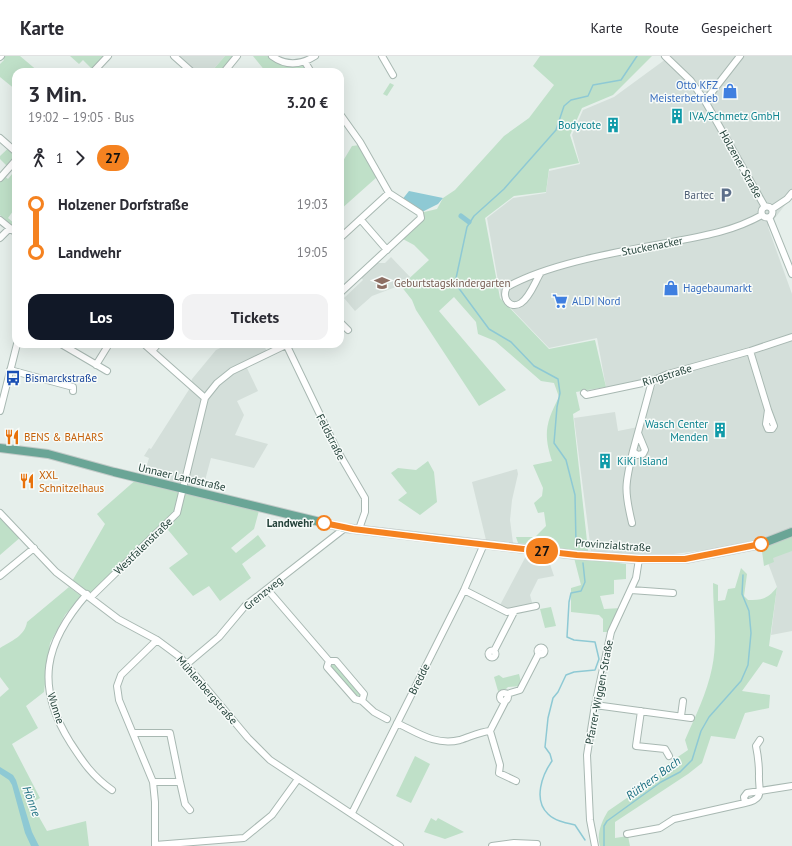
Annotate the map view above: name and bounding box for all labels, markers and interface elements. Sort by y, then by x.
text: Karte [20,16,64,40]
text: Karte [591,19,623,37]
text: Route [645,19,679,37]
text: Gespeichert [701,19,772,37]
place label: Otto KFZ Meisterbetrieb [650,78,718,105]
text: 3 Min. [28,80,87,108]
shop icon: Otto KFZ Meisterbetrieb [721,82,739,100]
text: 3.20 € [286,93,328,112]
building icon: IVA/Schmetz GmbH [668,107,686,125]
text: 19:02 – 19:05 · Bus [28,109,134,126]
place label: IVA/Schmetz GmbH [689,109,780,123]
building icon: Bodycote [604,116,622,134]
place label: Bodycote [558,118,601,132]
street label: Holzener Straße [716,127,766,201]
icon: walk [28,147,50,169]
icon: forward [69,147,91,169]
text: 27 [105,149,121,167]
text: 1 [56,150,63,167]
parking icon: Bartec [717,186,735,204]
place label: Bartec [684,188,714,202]
text: Holzener Dorfstraße [58,195,189,214]
text: 19:03 [297,196,328,213]
street label: Stuckenacker [620,233,684,259]
text: Landwehr [58,243,121,262]
text: 19:05 [297,244,328,261]
school or university icon: Geburtstagskindergarten [373,274,391,292]
place label: Geburtstagskindergarten [394,276,510,290]
shop icon: Hagebaumarkt [662,279,680,297]
place label: Hagebaumarkt [683,281,752,295]
supermarket icon: ALDI Nord [551,292,569,310]
button: Los [28,294,174,340]
button: Tickets [182,294,328,340]
place label: ALDI Nord [572,294,620,308]
street label: Ringstraße [641,361,694,389]
bus stop icon: Bismarckstraße [4,369,22,387]
place label: Bismarckstraße [25,371,97,385]
street label: Feldstraße [313,412,349,463]
place label: Wasch Center Menden [645,417,708,444]
building icon: Wasch Center Menden [711,421,729,439]
restaurant icon: BENS & BAHARS [3,428,21,446]
place label: BENS & BAHARS [24,430,104,444]
building icon: KiKi Island [596,452,614,470]
place label: KiKi Island [617,454,668,468]
street label: Unnaer Landstraße [137,460,228,494]
place label: XXL Schnitzelhaus [39,468,104,495]
restaurant icon: XXL Schnitzelhaus [18,472,36,490]
street label: Westfalenstraße [111,514,175,577]
marker: Landwehr [316,515,332,531]
place label: Landwehr [267,516,313,530]
street label: Provinzialstraße [575,535,652,555]
unlabelled marker [753,536,769,552]
line badge: 27 [524,538,560,564]
text: 27 [534,542,550,560]
street label: Grenzweg [241,573,285,613]
street label: Pfarrer-Wiggen-Straße [582,638,616,745]
street label: Mühlenbergstraße [173,653,241,727]
street label: Bredde [405,661,433,697]
street label: Wunne [44,691,68,726]
water label: Rüthers Bach [623,753,683,803]
water label: Hönne [20,784,45,819]

